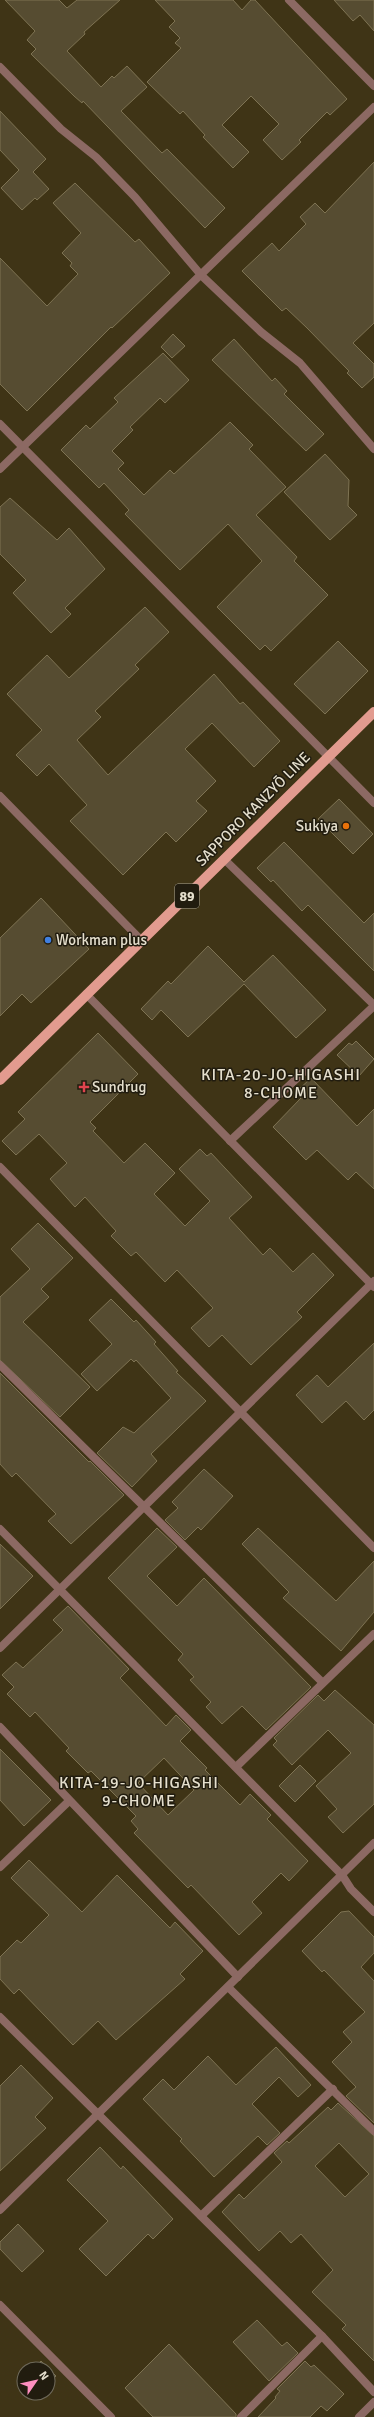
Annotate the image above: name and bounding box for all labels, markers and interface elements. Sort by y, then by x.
street label: SAPPORO KANZYŌ LINE [192,748,314,870]
place label: Sukiya [296,817,338,835]
marker: Sukiya [341,821,351,831]
road number: 89 [175,884,199,908]
place label: Workman plus [56,931,147,949]
marker: Workman plus [43,935,53,945]
district label: KITA-20-JO-HIGASHI 8-CHOME [201,1065,361,1103]
place label: Sundrug [92,1078,146,1096]
marker: Sundrug [79,1082,89,1092]
district label: KITA-19-JO-HIGASHI 9-CHOME [59,1773,219,1811]
north arrow [16,2361,56,2401]
text: N [36,2369,51,2382]

